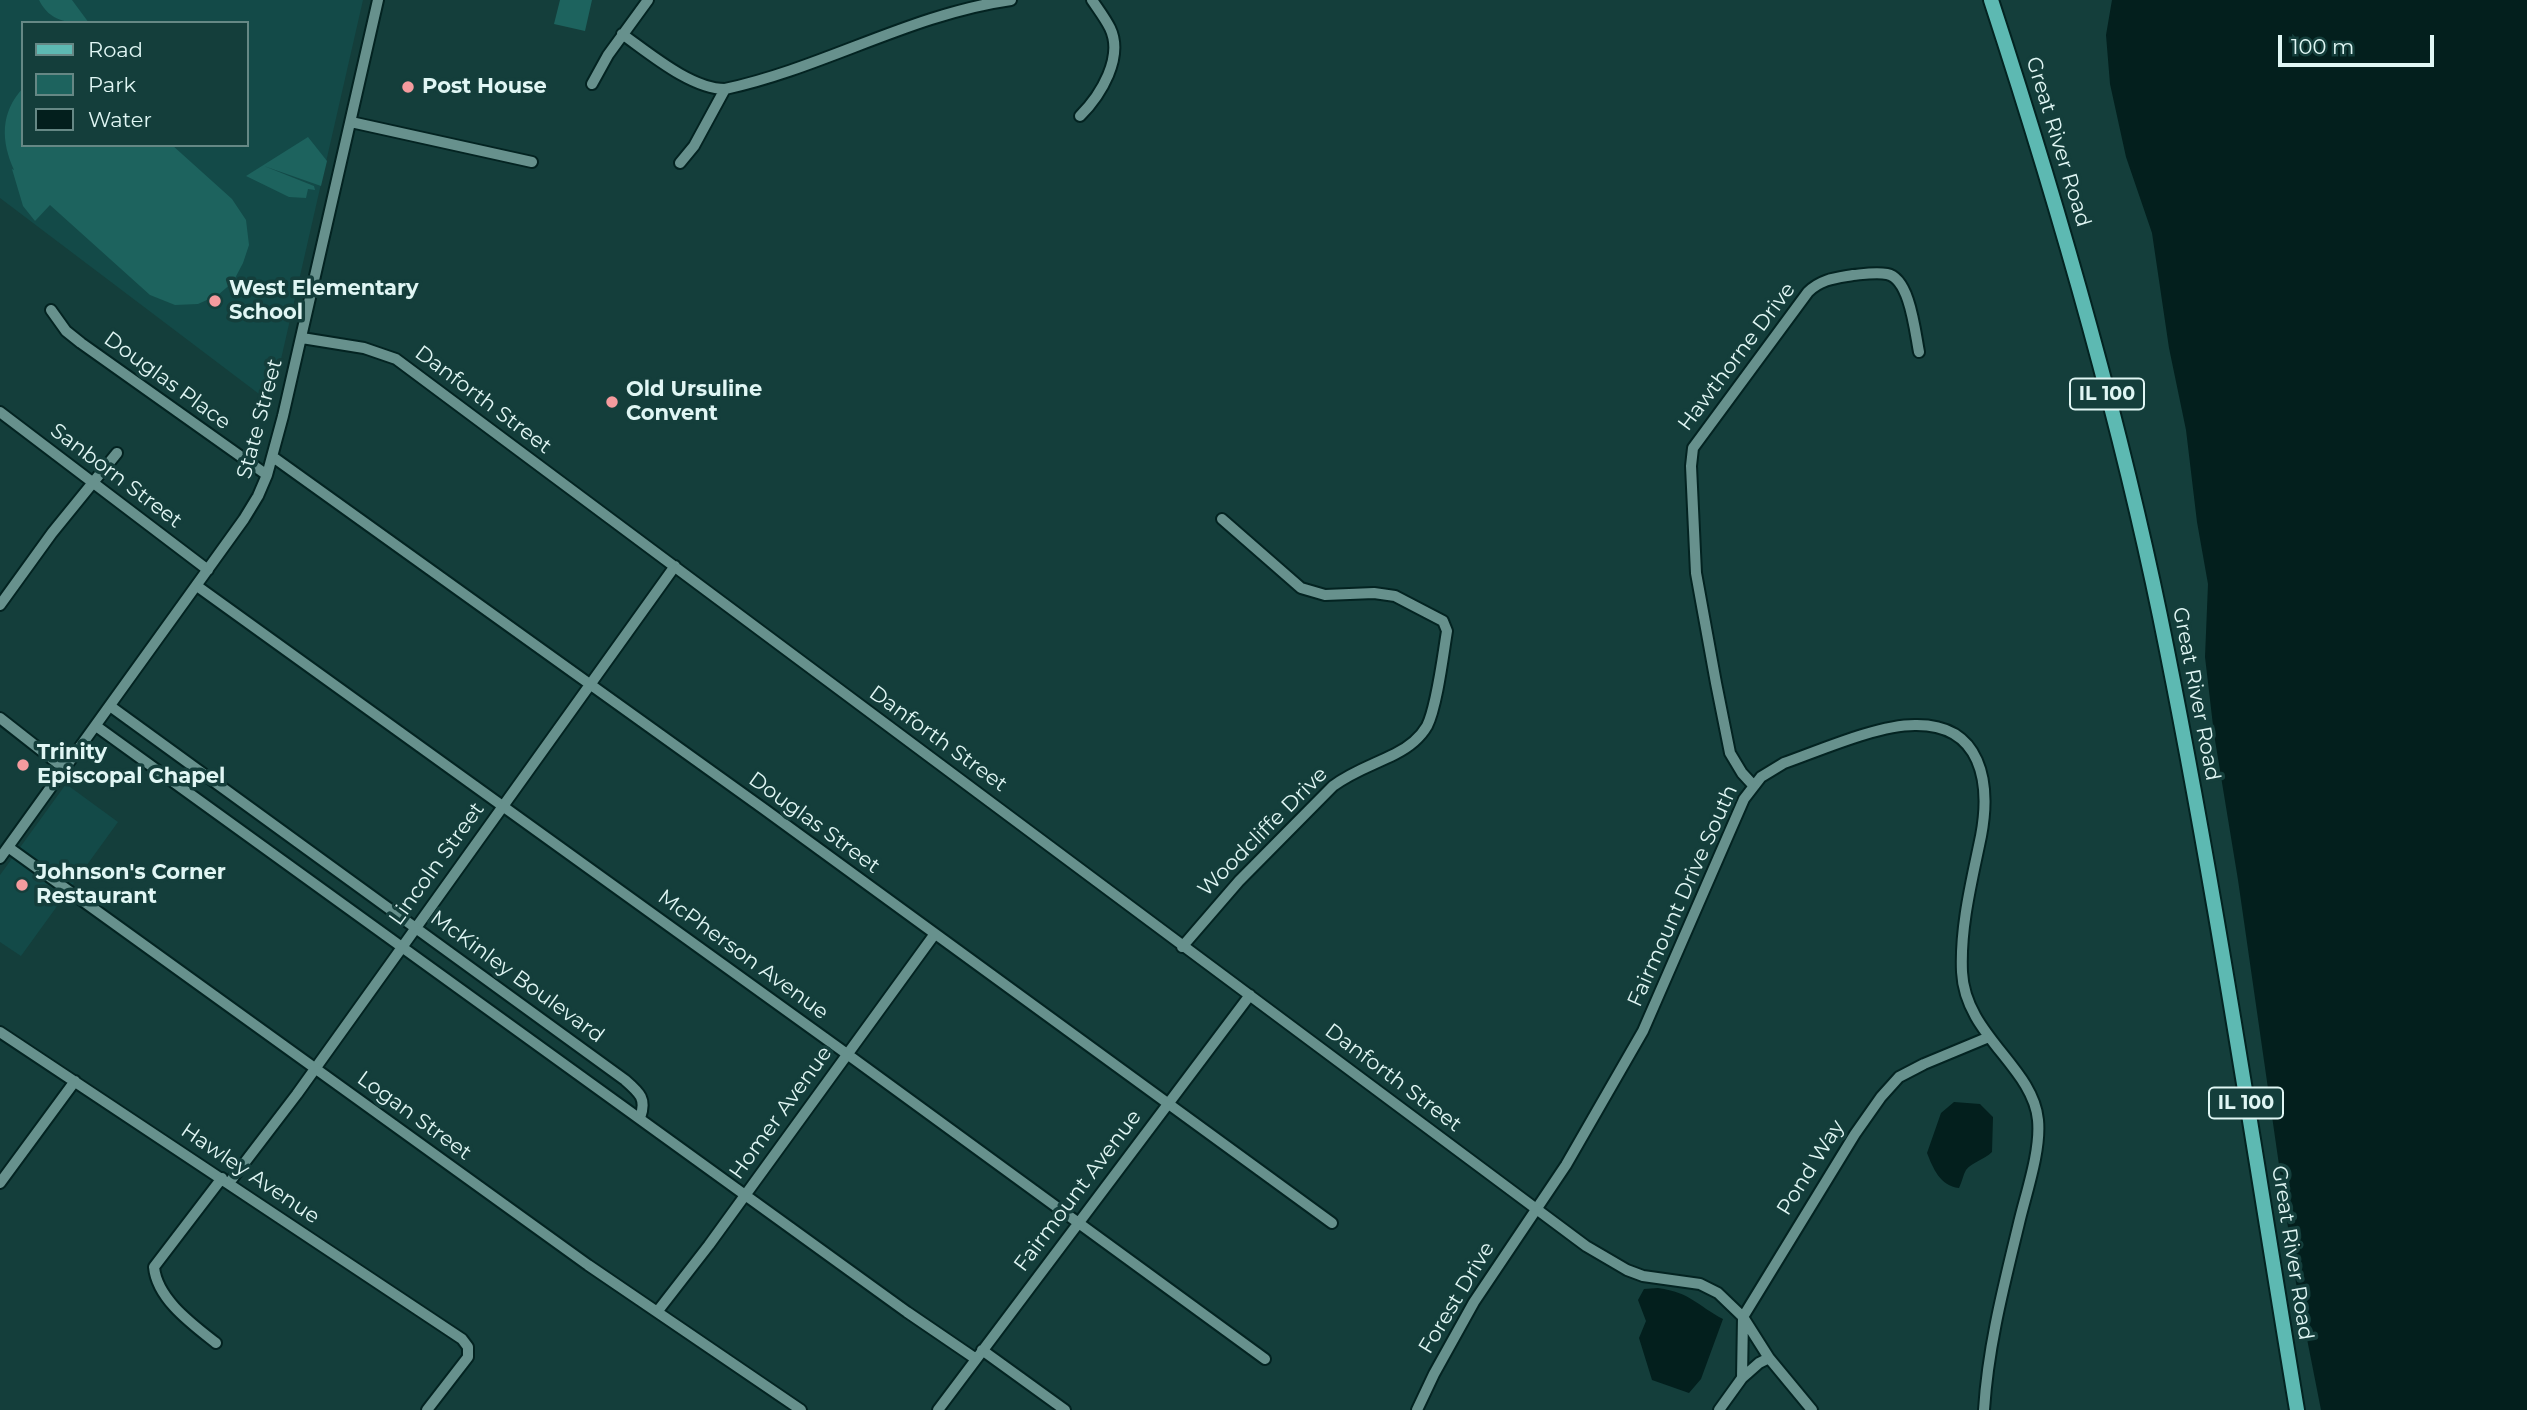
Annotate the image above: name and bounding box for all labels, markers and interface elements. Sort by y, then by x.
legend [21,21,248,147]
scale bar [2282,21,2438,65]
text: 100 m [2291,34,2354,59]
text: Road [88,37,143,62]
street label: Great River Road [2020,54,2096,230]
text: Park [88,72,136,97]
place label: Post House [422,74,547,100]
marker: Post House [400,79,416,95]
text: Water [88,107,152,132]
place label: West Elementary School [229,276,419,326]
street label: Hawthorne Drive [1673,278,1801,436]
marker: West Elementary School [207,293,223,309]
street label: Douglas Place [99,327,235,435]
street label: Danforth Street [410,340,556,460]
street label: State Street [232,356,288,482]
place label: Old Ursuline Convent [626,377,762,427]
road number: IL 100 [2070,378,2144,410]
marker: Old Ursuline Convent [604,394,620,410]
street label: Sanborn Street [45,418,187,534]
street label: Great River Road [2167,605,2225,783]
street label: Danforth Street [864,680,1012,798]
place label: Trinity Episcopal Chapel [37,740,225,790]
marker: Trinity Episcopal Chapel [15,757,31,773]
street label: Woodcliffe Drive [1193,762,1333,902]
street label: Douglas Street [743,767,885,879]
street label: Fairmount Drive South [1623,781,1743,1011]
street label: Lincoln Street [384,798,490,930]
place label: Johnson's Corner Restaurant [36,860,226,910]
marker: Johnson's Corner Restaurant [14,877,30,893]
street label: McPherson Avenue [653,885,833,1025]
street label: McKinley Boulevard [425,905,609,1049]
street label: Danforth Street [1320,1018,1466,1138]
street label: Homer Avenue [724,1042,838,1184]
street label: Logan Street [352,1066,476,1166]
road number: IL 100 [2209,1088,2283,1119]
street label: Fairmount Avenue [1009,1105,1147,1277]
street label: Pond Way [1772,1116,1850,1220]
street label: Hawley Avenue [176,1118,324,1230]
street label: Great River Road [2266,1164,2318,1342]
street label: Forest Drive [1414,1237,1500,1359]

